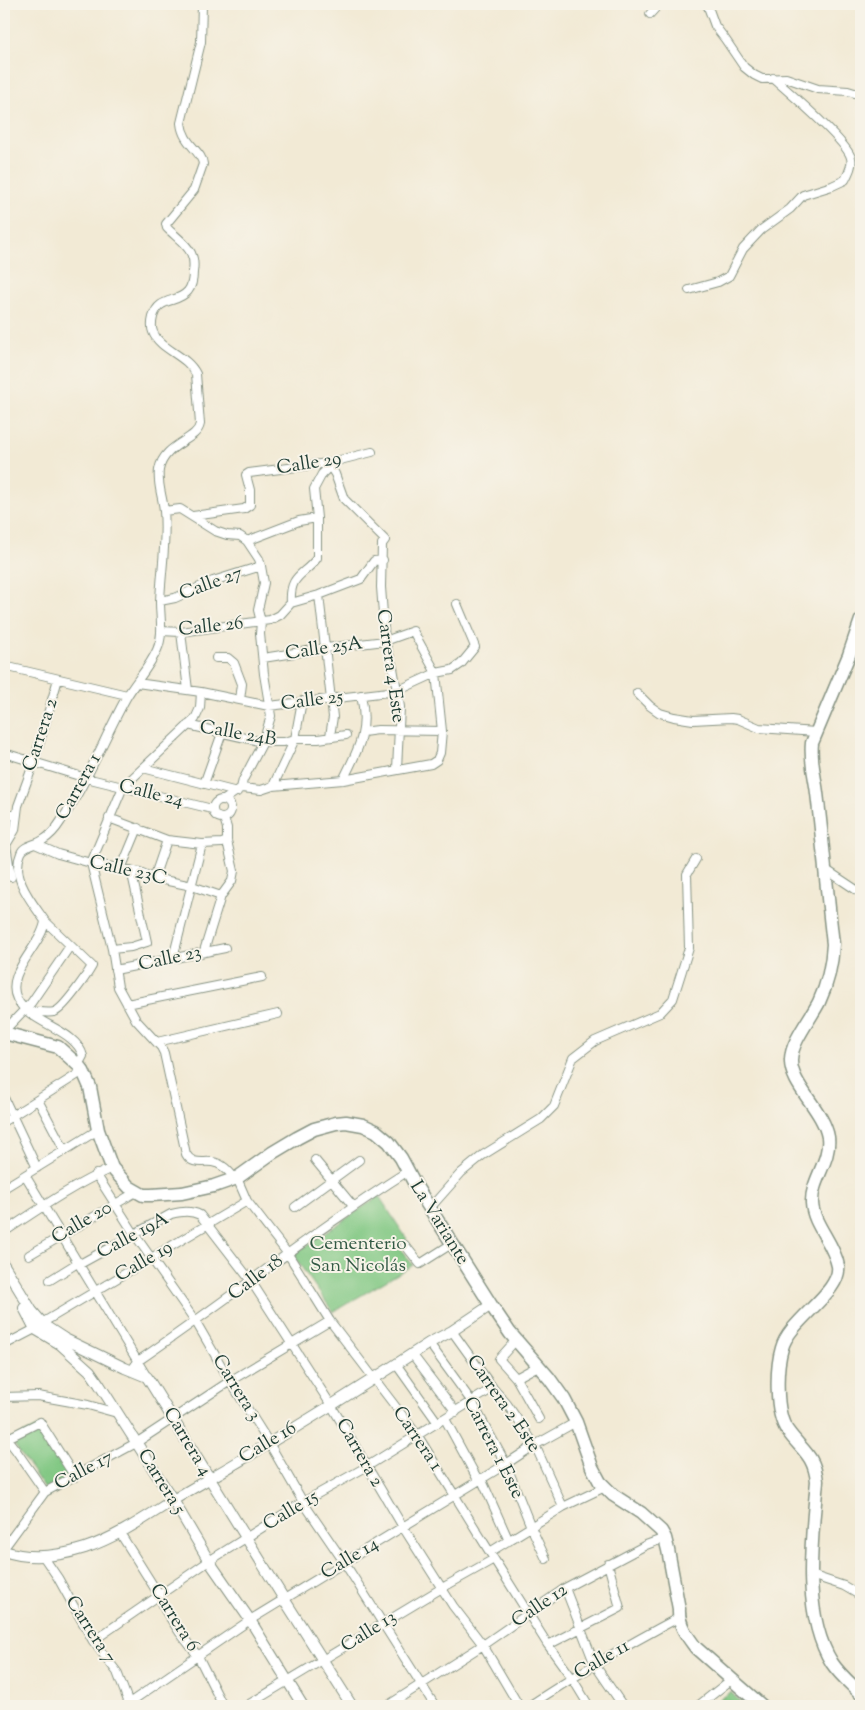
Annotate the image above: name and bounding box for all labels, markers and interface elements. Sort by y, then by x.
street label: Calle 29 [275,446,343,482]
street label: Calle 27 [176,560,247,608]
street label: Carrera 4 Este [369,607,411,725]
street label: Calle 26 [177,610,245,644]
street label: Calle 25A [284,630,365,668]
street label: Calle 25 [279,684,345,718]
street label: Carrera 2 [17,695,66,775]
street label: Calle 24B [197,714,279,754]
street label: Carrera 1 [49,748,109,825]
street label: Calle 24 [116,773,186,815]
street label: Calle 23C [87,849,169,893]
street label: Calle 23 [136,939,204,979]
street label: La Variante [402,1176,476,1270]
street label: Calle 20 [47,1195,117,1251]
street label: Calle 19A [93,1208,173,1264]
park label: Cementerio San Nicolás [309,1231,407,1280]
street label: Calle 19 [111,1236,177,1288]
street label: Calle 18 [223,1248,289,1308]
street label: Carrera 3 [205,1349,267,1427]
street label: Carrera 2 Este [459,1350,547,1458]
street label: Carrera 1 Este [456,1392,530,1504]
street label: Carrera 1 [385,1401,449,1477]
street label: Carrera 4 [156,1402,218,1482]
street label: Carrera 2 [328,1414,390,1493]
street label: Calle 16 [234,1415,302,1471]
street label: Calle 17 [50,1444,119,1498]
street label: Carrera 5 [130,1444,192,1521]
street label: Calle 15 [258,1484,324,1538]
street label: Calle 14 [316,1531,384,1587]
street label: Calle 12 [507,1577,574,1635]
street label: Carrera 6 [142,1579,206,1657]
street label: Carrera 7 [58,1591,122,1670]
street label: Calle 13 [336,1604,402,1660]
street label: Calle 11 [569,1633,635,1687]

